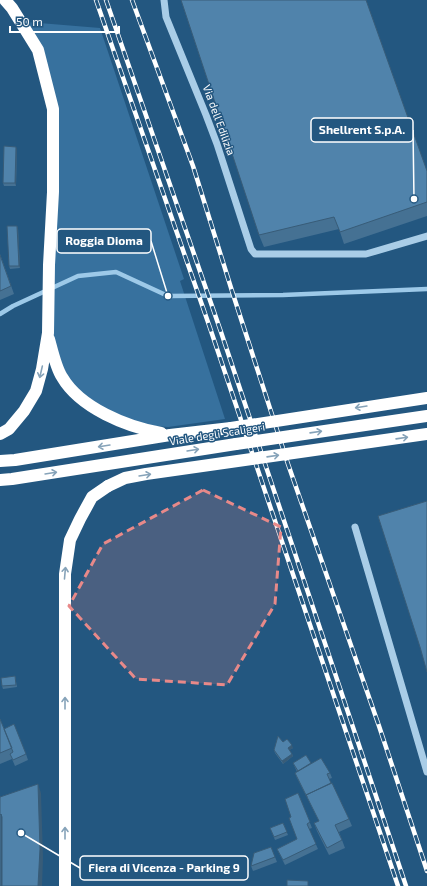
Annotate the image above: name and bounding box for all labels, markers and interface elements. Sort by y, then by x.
scale bar [10,8,119,34]
text: 50 m [16,14,43,28]
street label: Via dell'Edilizia [201,83,238,157]
callout: Shellrent S.p.A. [311,118,413,142]
text: Shellrent S.p.A. [319,122,405,136]
callout: Roggia Dioma [57,229,151,253]
text: Roggia Dioma [65,233,143,247]
one-way arrow [37,365,45,378]
one-way arrow [355,403,368,411]
street label: Viale degli Scaligeri [168,420,266,447]
one-way arrow [309,428,322,436]
one-way arrow [395,434,408,441]
one-way arrow [98,442,111,450]
one-way arrow [186,446,199,454]
one-way arrow [266,452,279,460]
one-way arrow [44,469,57,477]
one-way arrow [138,470,151,478]
one-way arrow [61,567,69,580]
one-way arrow [61,697,69,710]
one-way arrow [61,827,69,840]
callout: Fiera di Vicenza - Parking 9 [80,856,248,880]
text: Fiera di Vicenza - Parking 9 [88,860,240,874]

